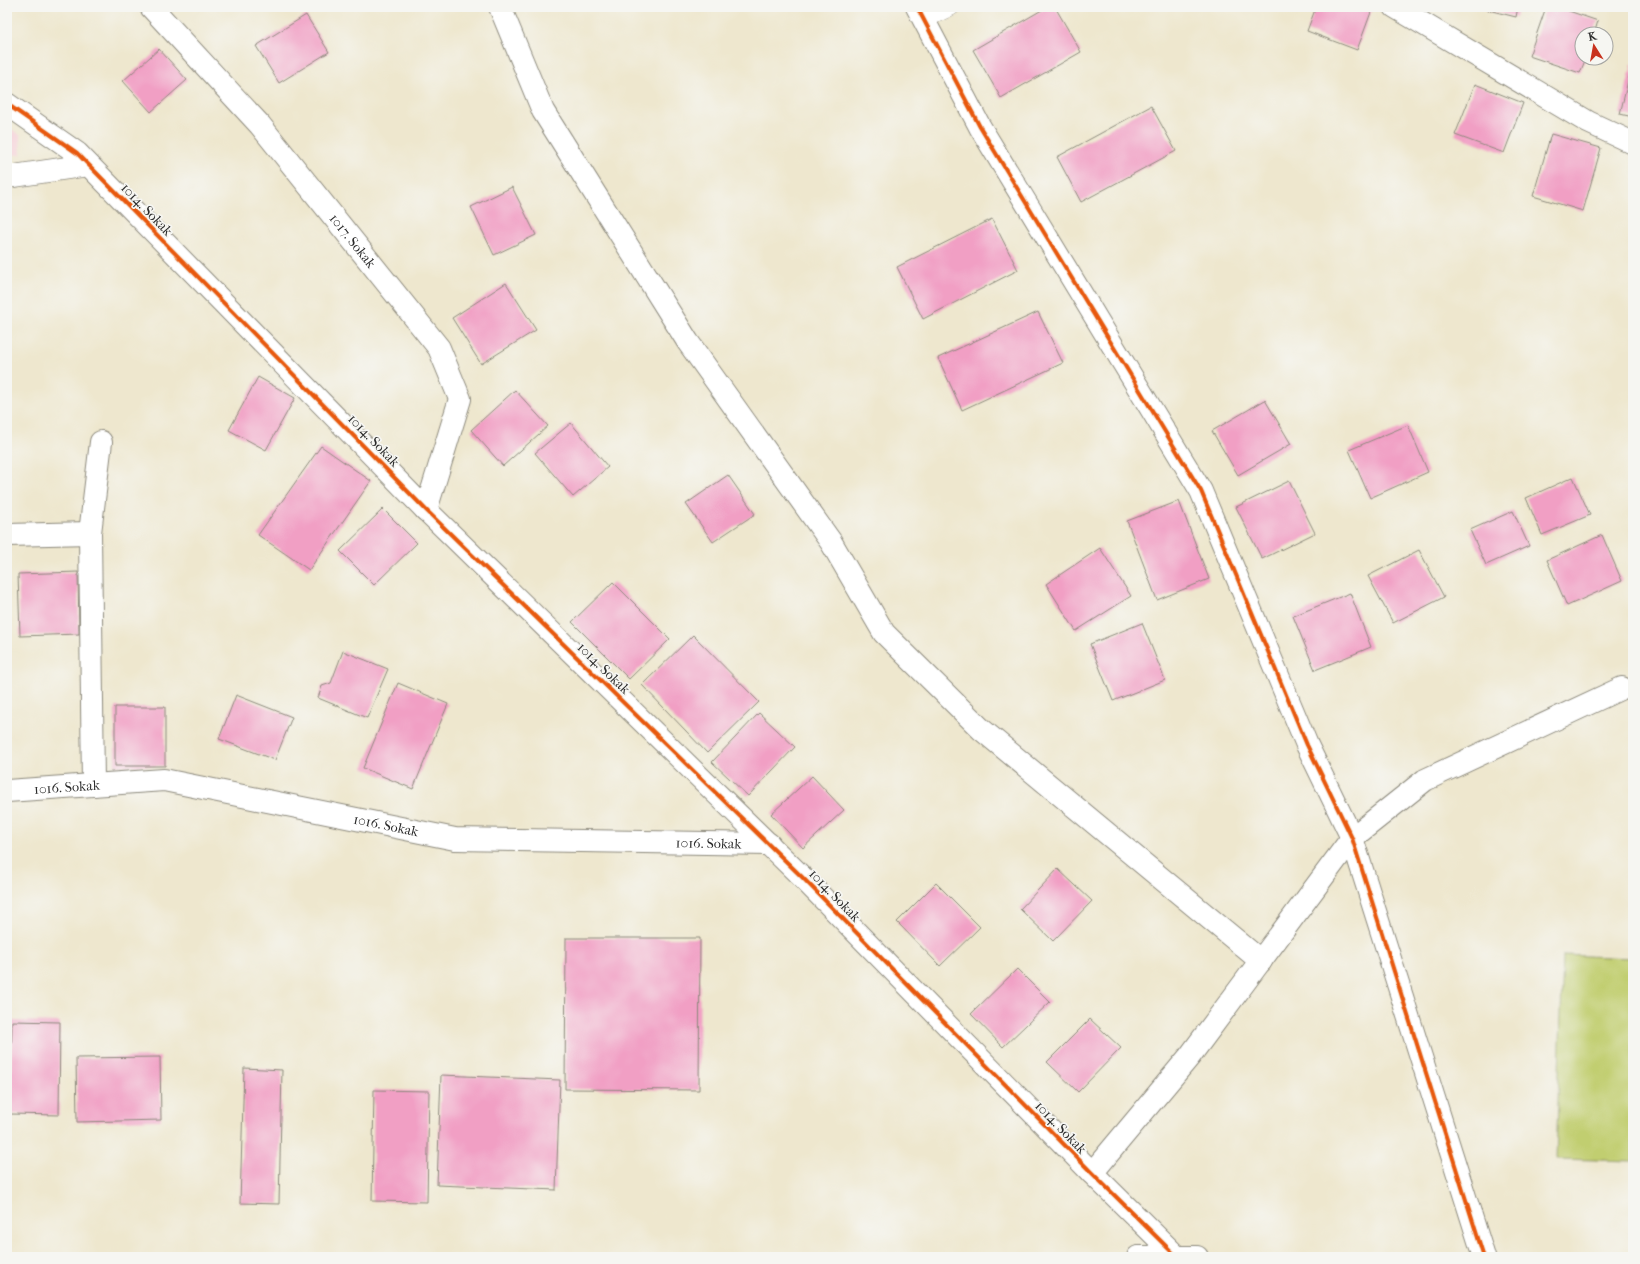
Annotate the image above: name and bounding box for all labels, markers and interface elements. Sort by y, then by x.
north arrow [1574,26,1614,66]
text: K [1587,29,1598,44]
street label: 1014. Sokak [117,179,177,240]
street label: 1017. Sokak [326,210,380,272]
street label: 1014. Sokak [344,410,404,471]
street label: 1014. Sokak [574,639,634,698]
street label: 1016. Sokak [33,776,101,798]
street label: 1016. Sokak [352,811,421,841]
street label: 1016. Sokak [676,835,743,853]
street label: 1014. Sokak [805,865,865,926]
street label: 1014. Sokak [1031,1097,1091,1158]

